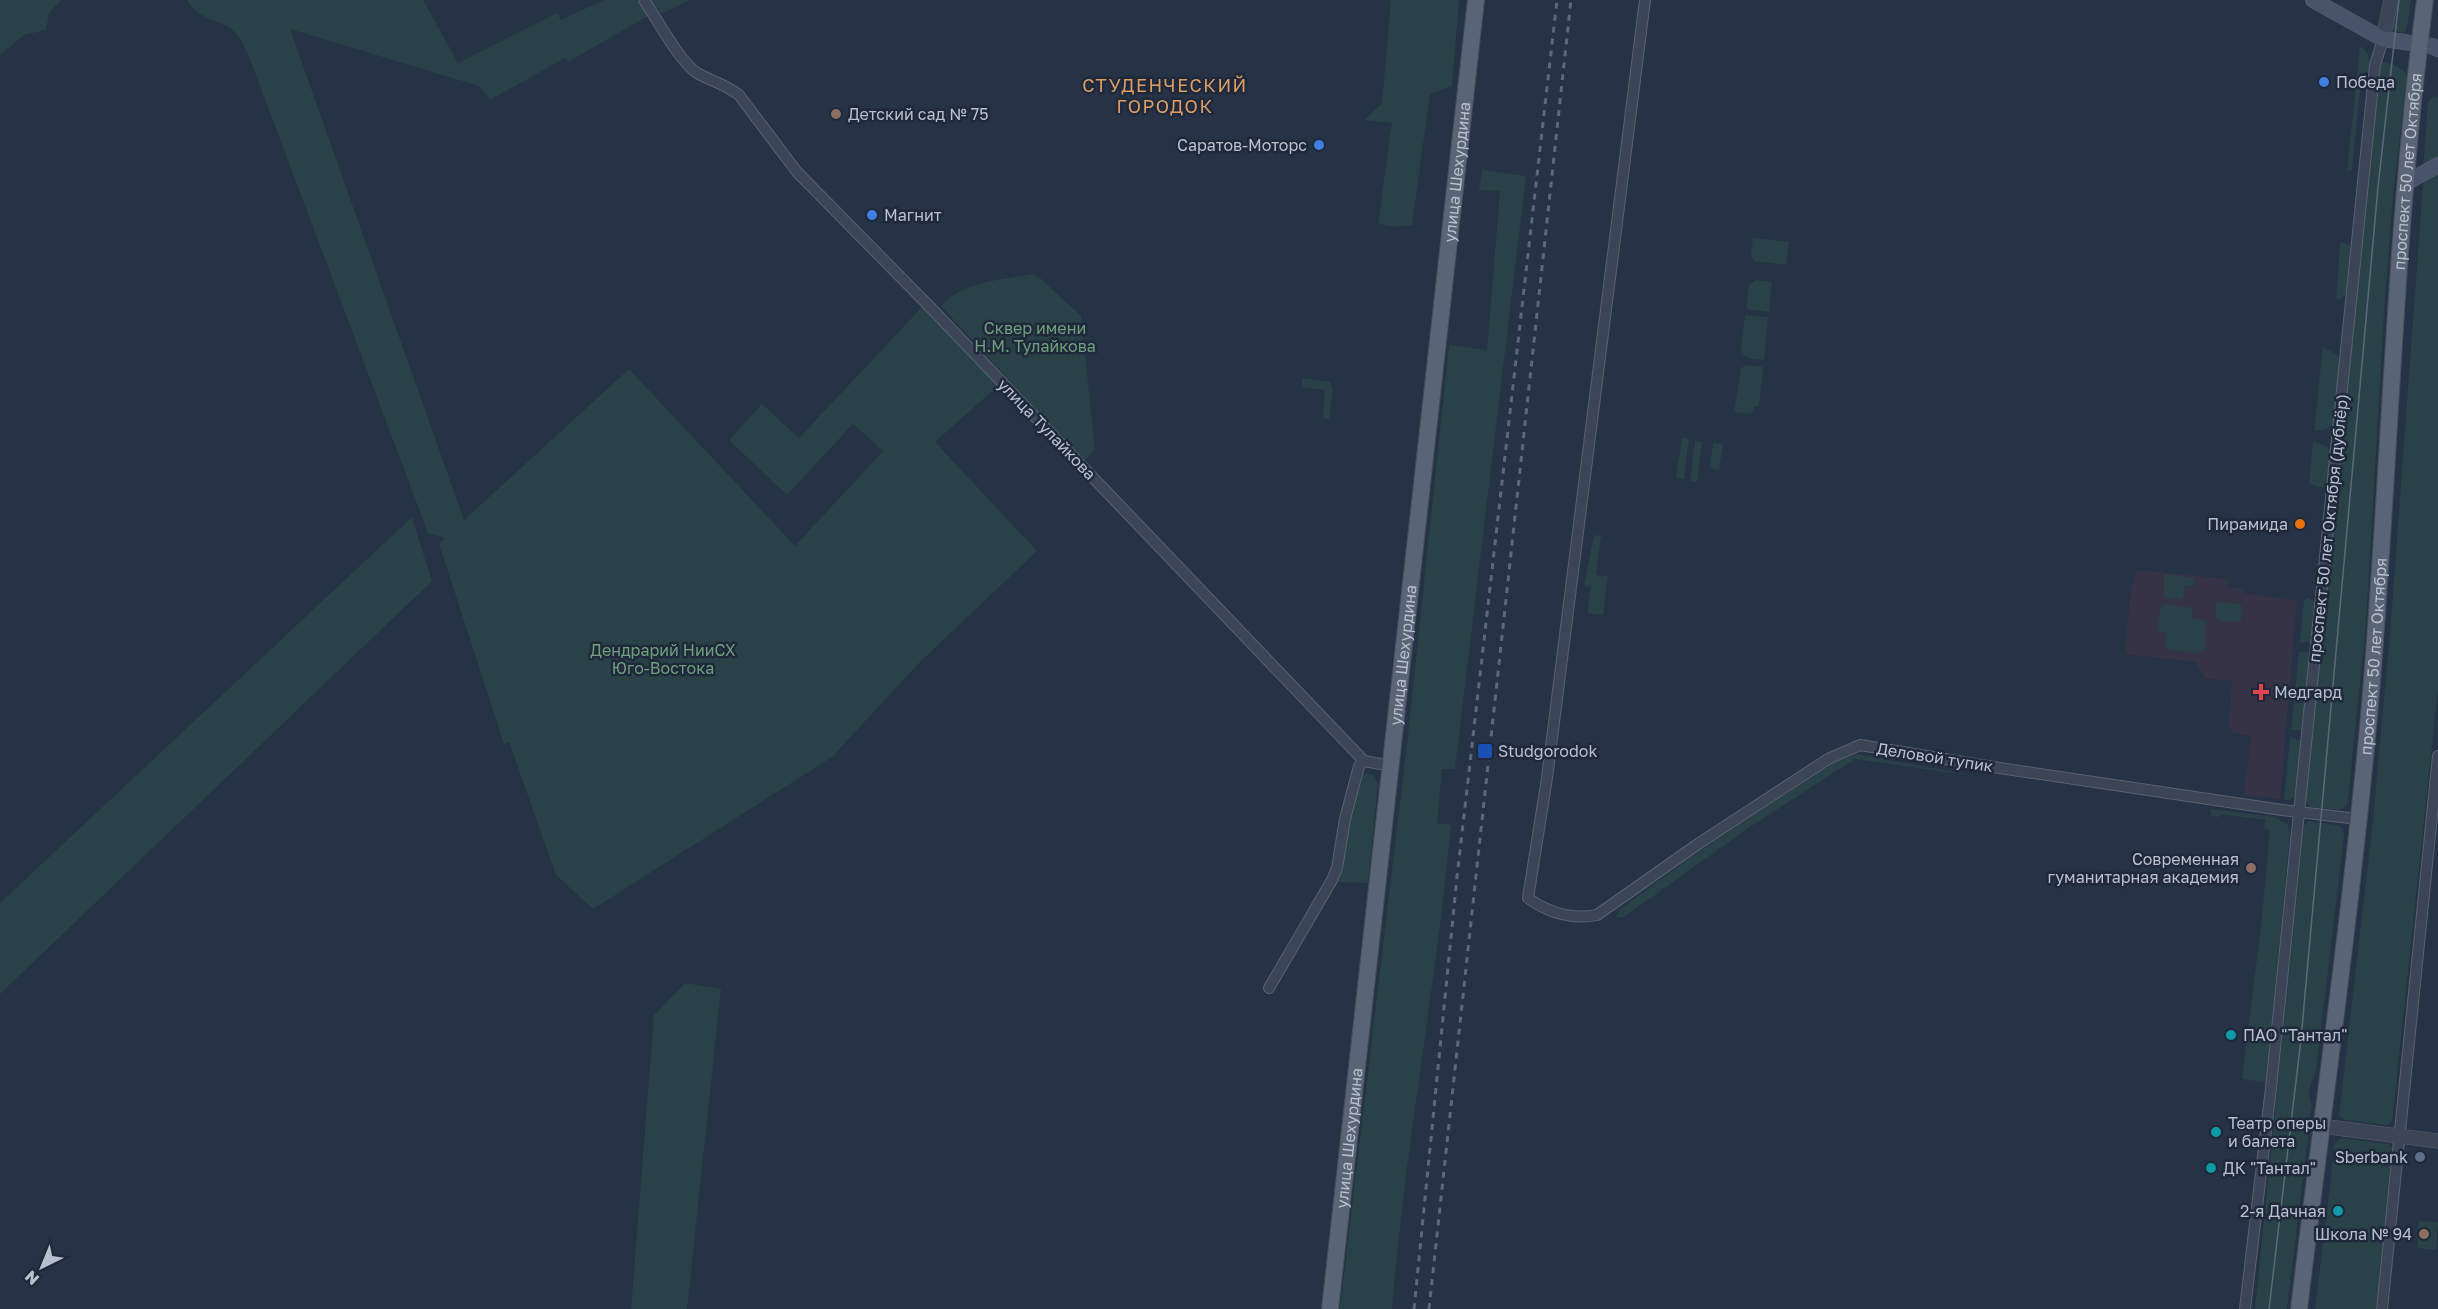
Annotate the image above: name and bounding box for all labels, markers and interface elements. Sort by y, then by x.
place label: Победа [2336,72,2395,92]
street label: проспект 50 лет Октября [2389,72,2426,271]
district label: СТУДЕНЧЕСКИЙ ГОРОДОК [1082,74,1248,117]
marker: Победа [2317,75,2331,89]
street label: улица Шехурдина [1439,101,1475,243]
place label: Детский сад № 75 [848,104,988,124]
marker: Детский сад № 75 [829,107,843,121]
place label: Саратов-Моторс [1177,135,1307,155]
marker: Саратов-Моторс [1312,138,1326,152]
place label: Магнит [884,205,942,225]
marker: Магнит [865,208,879,222]
park label: Сквер имени Н.М. Тулайкова [974,318,1096,356]
street label: улица Тулайкова [994,374,1100,484]
street label: проспект 50 лет Октября (дублёр) [2304,393,2352,663]
place label: Пирамида [2207,514,2288,534]
marker: Пирамида [2293,517,2307,531]
street label: проспект 50 лет Октября [2355,557,2391,756]
street label: улица Шехурдина [1385,584,1421,726]
park label: Дендрарий НииСХ Юго-Востока [590,640,736,678]
place label: Медгард [2274,682,2342,702]
marker: Медгард [2252,683,2270,701]
street label: Деловой тупик [1875,738,1995,776]
place label: Studgorodok [1498,741,1597,761]
marker: Studgorodok [1476,742,1494,760]
place label: Современная гуманитарная академия [2047,849,2239,887]
marker: Современная гуманитарная академия [2244,861,2258,875]
place label: ПАО "Тантал" [2243,1025,2347,1045]
marker: ПАО "Тантал" [2224,1028,2238,1042]
street label: улица Шехурдина [1331,1067,1367,1209]
place label: Театр оперы и балета [2228,1113,2326,1151]
marker: Театр оперы и балета [2209,1125,2223,1139]
place label: Sberbank [2335,1147,2408,1167]
marker: Sberbank [2413,1150,2427,1164]
place label: ДК "Тантал" [2223,1158,2316,1178]
marker: ДК "Тантал" [2204,1161,2218,1175]
place label: 2-я Дачная [2240,1201,2326,1221]
marker: 2-я Дачная [2331,1204,2345,1218]
place label: Школа № 94 [2315,1224,2412,1244]
marker: Школа № 94 [2417,1227,2431,1241]
north arrow [12,1237,72,1297]
text: N [20,1267,43,1289]

